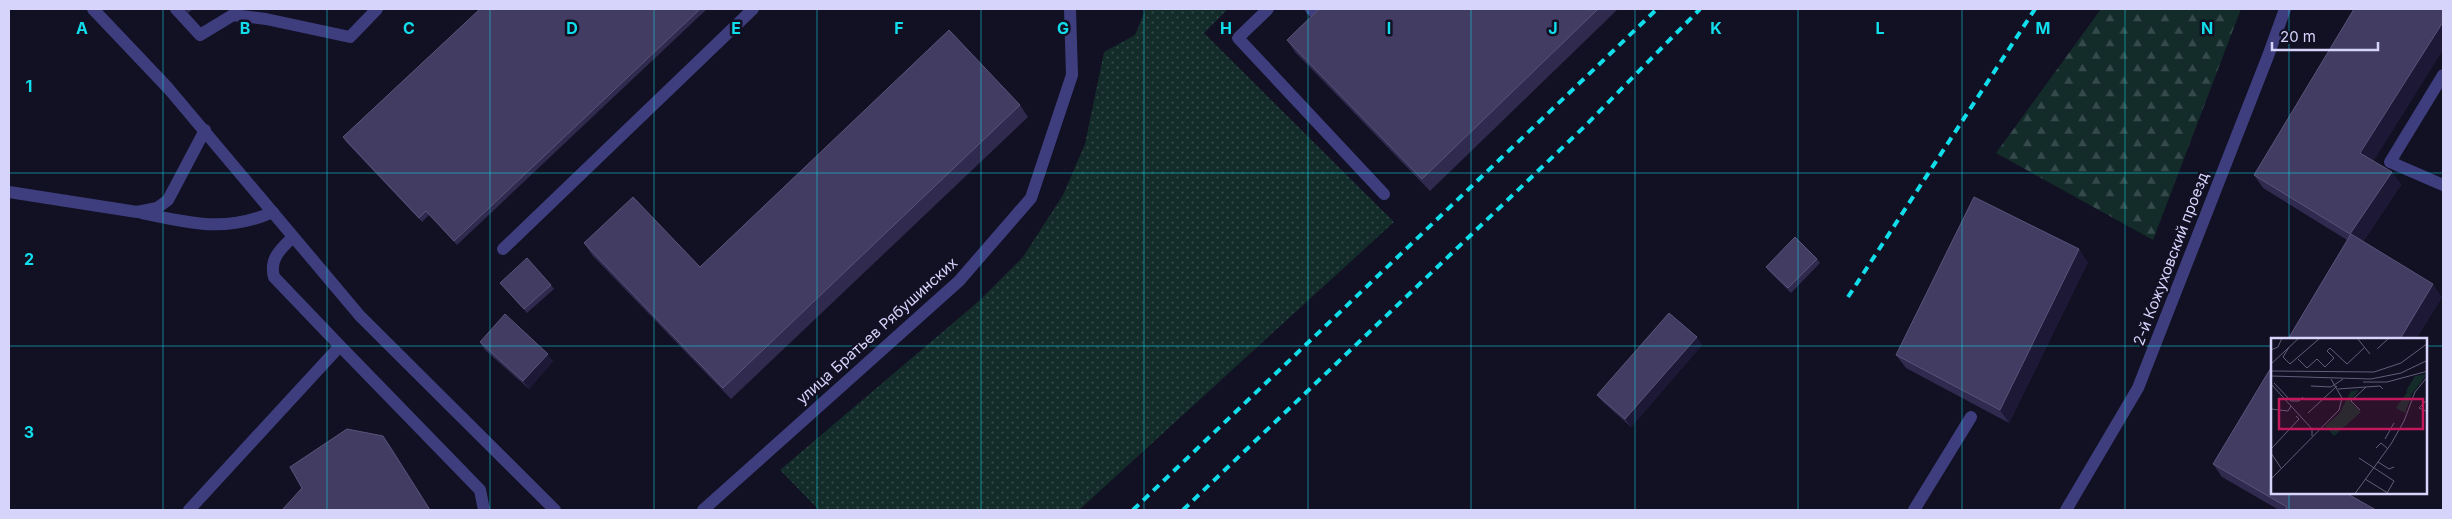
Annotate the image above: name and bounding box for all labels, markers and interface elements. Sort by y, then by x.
text: A [76,18,88,38]
text: B [240,18,250,38]
text: C [403,18,415,38]
text: D [566,18,578,38]
text: E [731,18,741,38]
text: F [894,18,904,38]
text: G [1057,18,1069,38]
text: H [1220,18,1232,38]
text: I [1387,18,1391,38]
text: J [1548,18,1558,38]
text: K [1710,18,1722,38]
text: L [1875,18,1885,38]
text: M [2036,18,2050,38]
text: N [2201,18,2213,38]
scale bar [2272,20,2378,52]
text: 20 m [2280,27,2316,46]
text: 1 [26,76,32,96]
street label: 2-й Кожуховский проезд [2129,169,2212,348]
text: 2 [24,249,34,269]
street label: улица Братьев Рябушинских [792,253,961,408]
inset map [2271,338,2427,494]
text: 3 [24,422,34,442]

